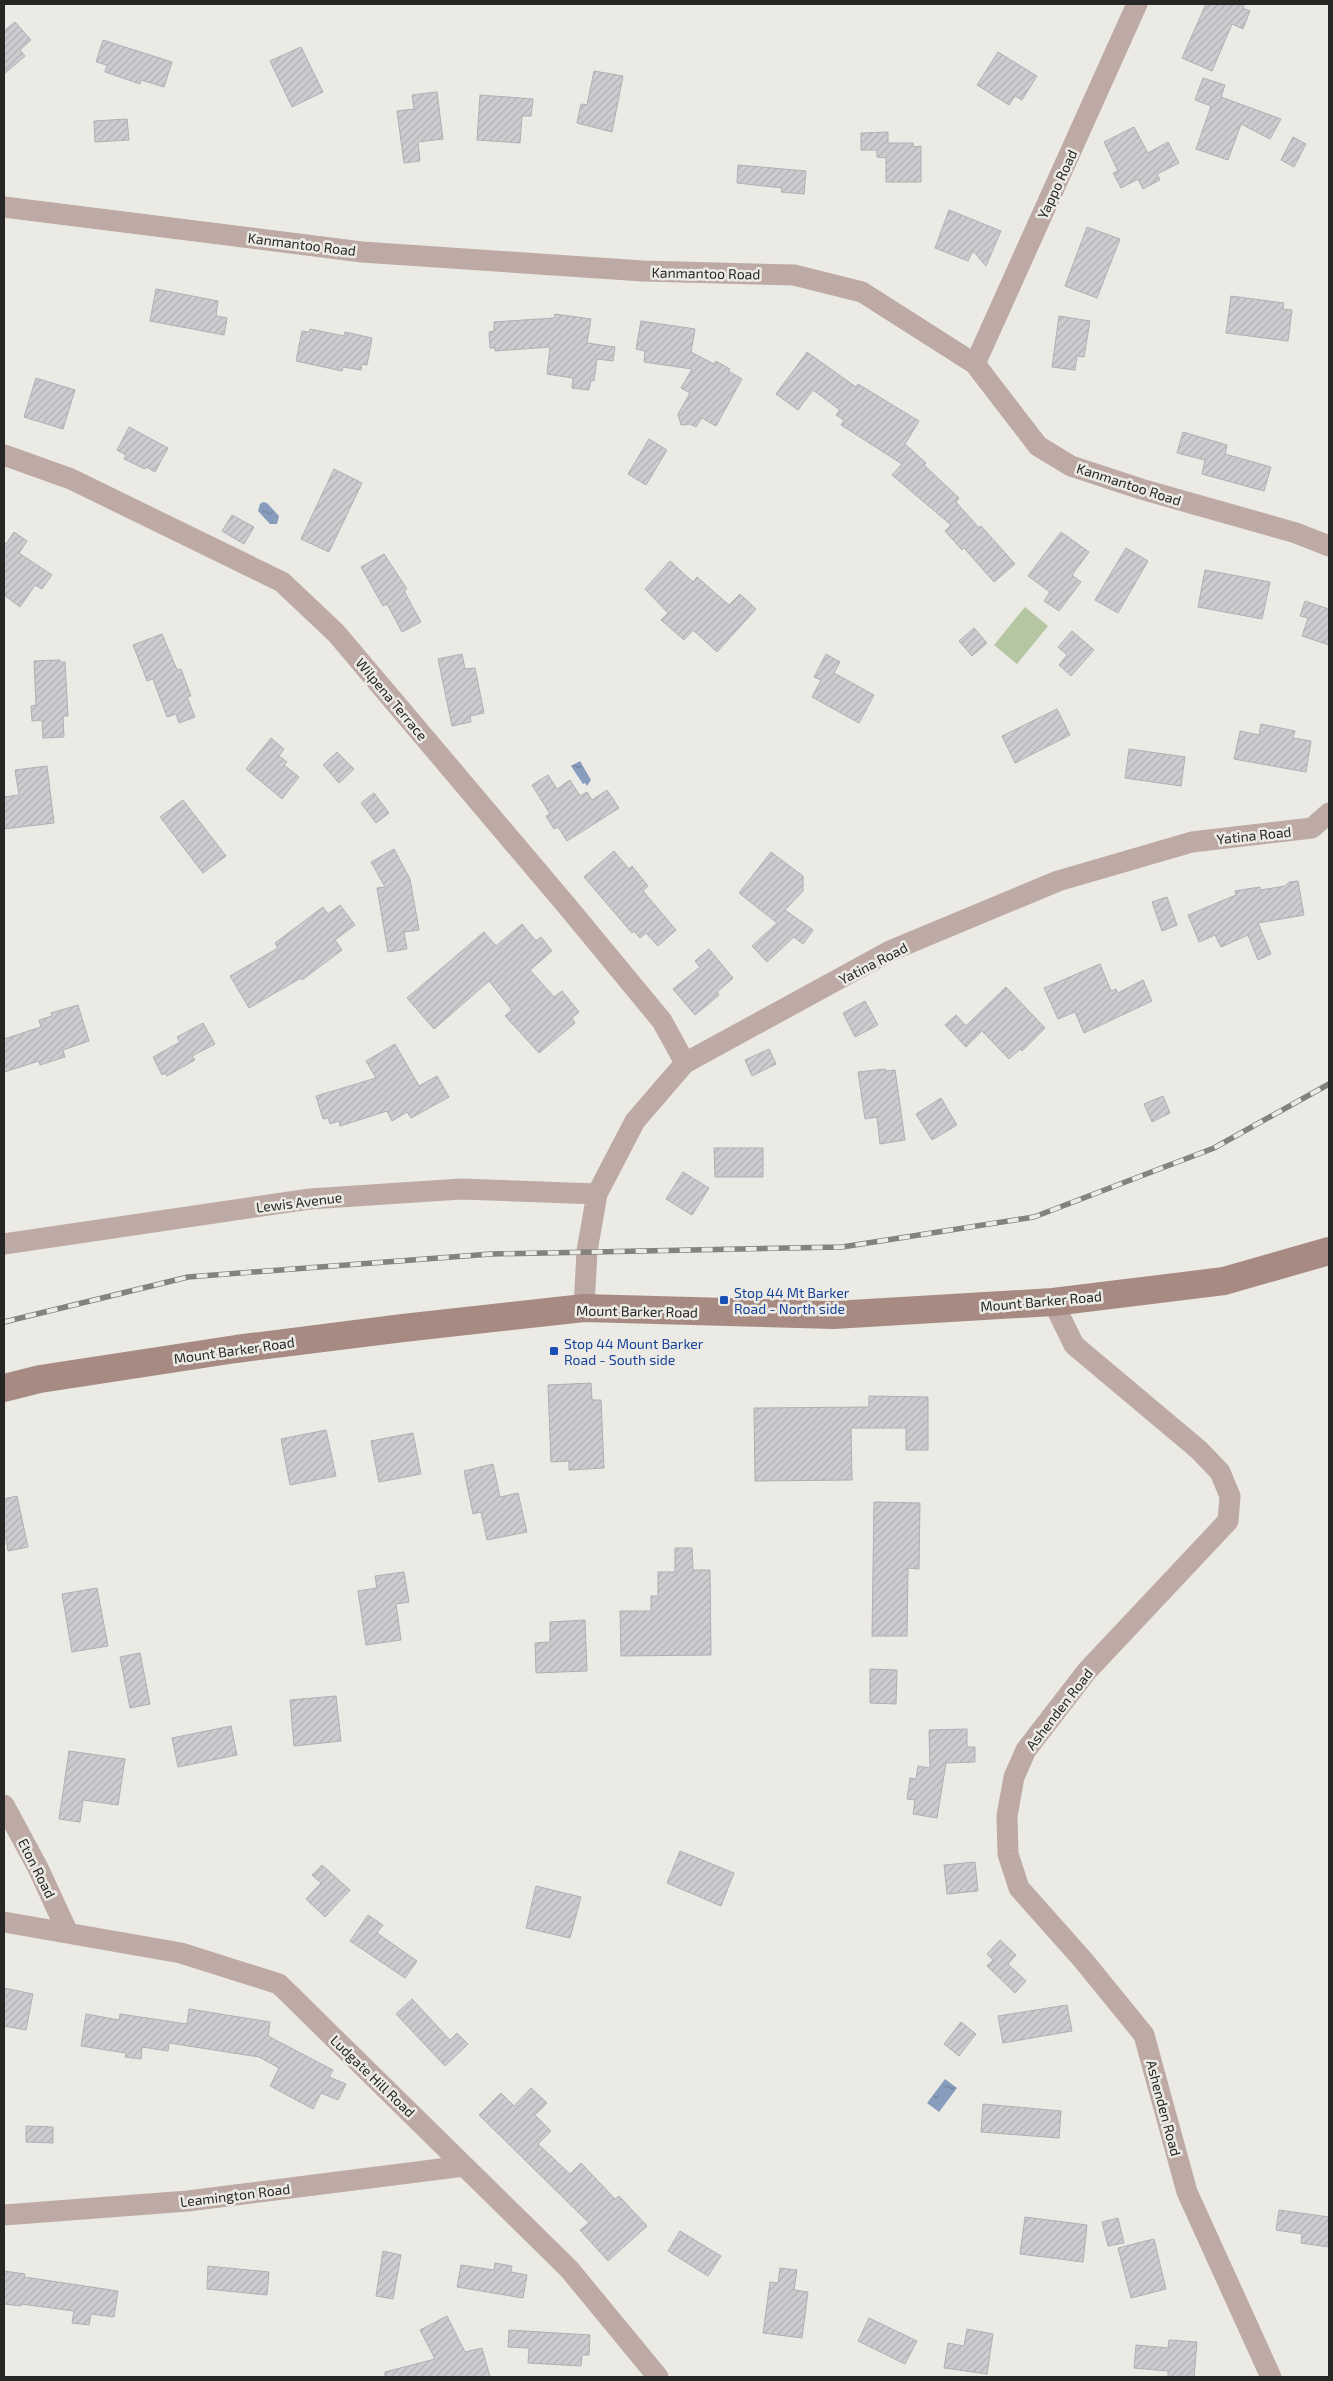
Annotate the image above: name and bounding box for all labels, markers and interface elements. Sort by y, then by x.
street label: Yappo Road [1034,147,1080,221]
street label: Kanmantoo Road [247,229,357,259]
street label: Kanmantoo Road [651,264,761,282]
street label: Kanmantoo Road [1075,459,1183,509]
street label: Wilpena Terrace [353,654,431,744]
street label: Yatina Road [1216,823,1292,847]
street label: Yatina Road [836,938,910,988]
street label: Lewis Avenue [255,1188,343,1216]
place label: Stop 44 Mt Barker Road - North side [734,1284,850,1317]
street label: Mount Barker Road [980,1287,1102,1315]
marker: Stop 44 Mt Barker Road - North side [718,1294,730,1306]
street label: Mount Barker Road [576,1301,698,1321]
street label: Mount Barker Road [172,1333,296,1367]
place label: Stop 44 Mount Barker Road - South side [564,1335,704,1368]
marker: Stop 44 Mount Barker Road - South side [548,1345,560,1357]
street label: Ashenden Road [1022,1665,1096,1753]
street label: Eton Road [15,1835,59,1901]
street label: Ludgate Hill Road [327,2031,419,2121]
street label: Ashenden Road [1143,2058,1185,2158]
street label: Leamington Road [179,2180,291,2210]

